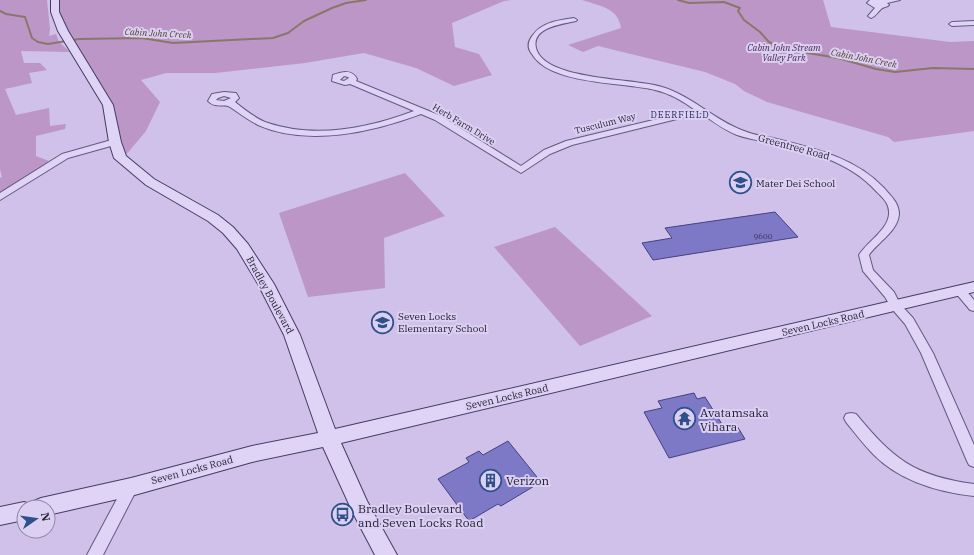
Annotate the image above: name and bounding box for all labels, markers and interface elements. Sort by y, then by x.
water label: Cabin John Creek [124,26,192,40]
park label: Cabin John Stream Valley Park [747,42,821,63]
water label: Cabin John Creek [830,46,898,70]
street label: Herb Farm Drive [431,101,497,147]
district label: DEERFIELD [650,109,710,120]
street label: Tusculum Way [573,110,637,136]
street label: Greentree Road [757,131,831,163]
school or university icon: Mater Dei School [728,170,754,196]
place label: Mater Dei School [756,177,835,190]
house number: 9600 [753,231,773,241]
street label: Bradley Boulevard [243,254,297,336]
street label: Seven Locks Road [780,307,866,339]
school or university icon: Seven Locks Elementary School [369,309,395,335]
place label: Seven Locks Elementary School [398,310,487,335]
street label: Seven Locks Road [464,381,550,413]
place label: Avatamsaka Vihara [700,405,769,434]
temple icon: Avatamsaka Vihara [671,406,697,432]
street label: Seven Locks Road [150,453,234,487]
building icon: Verizon [477,467,503,493]
place label: Verizon [506,473,550,488]
north arrow [16,499,56,539]
place label: Bradley Boulevard and Seven Locks Road [358,501,483,530]
bus stop icon: Bradley Boulevard and Seven Locks Road [330,502,356,528]
text: N [38,511,54,523]

